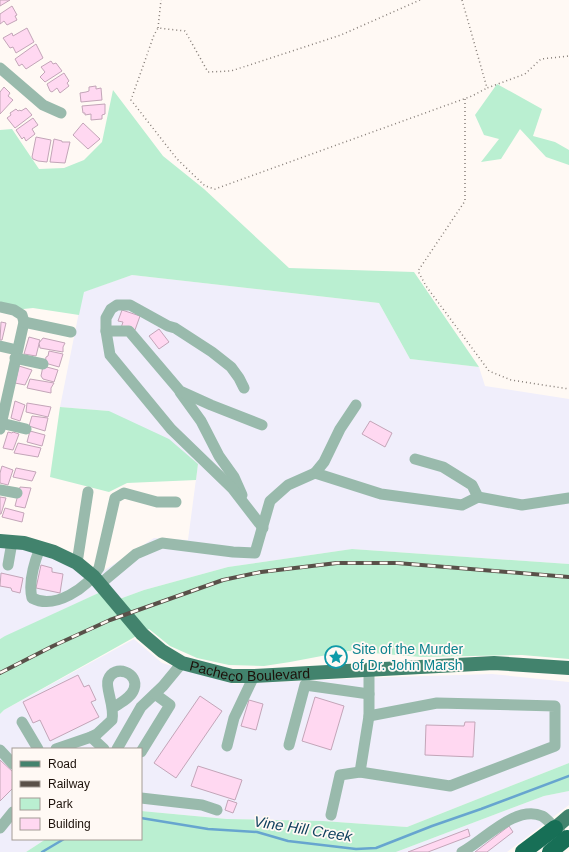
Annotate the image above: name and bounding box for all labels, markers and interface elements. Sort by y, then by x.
place label: Site of the Murder of Dr. John Marsh [352,641,464,673]
place icon: Site of the Murder of Dr. John Marsh [323,644,349,670]
street label: Pacheco Boulevard [188,657,310,685]
legend [12,748,142,840]
text: Road [48,757,77,771]
text: Railway [48,777,90,791]
text: Park [48,797,74,811]
water label: Vine Hill Creek [253,812,355,845]
text: Building [48,817,91,831]

